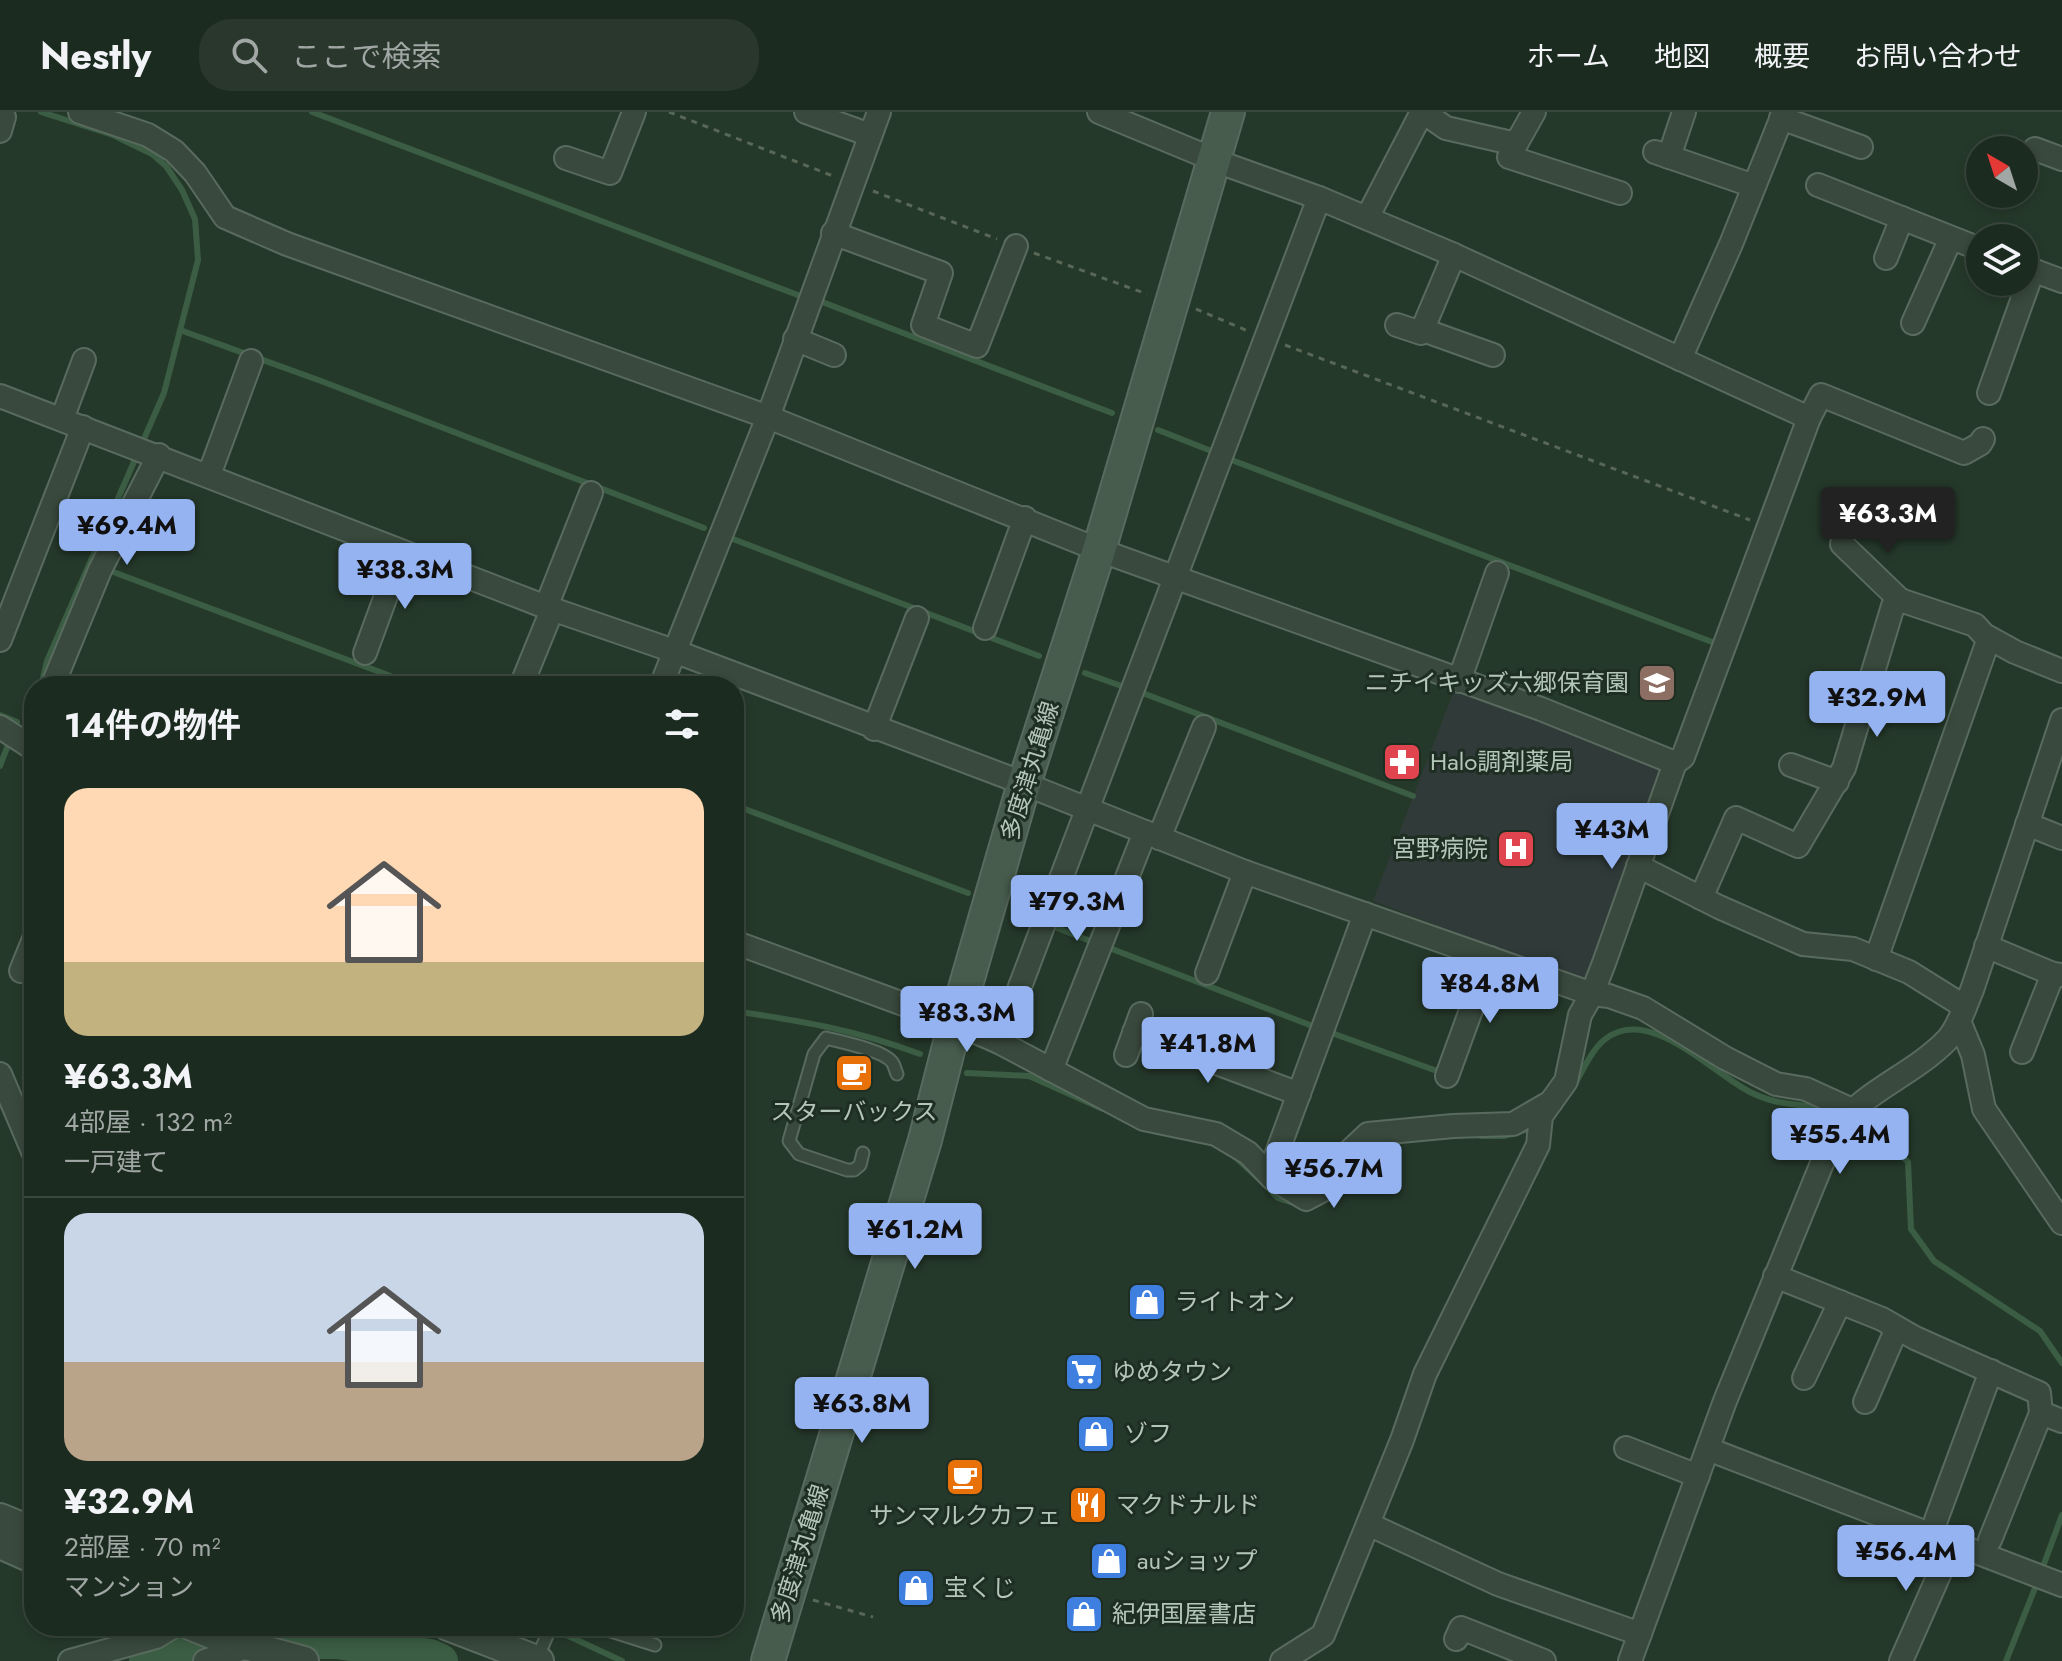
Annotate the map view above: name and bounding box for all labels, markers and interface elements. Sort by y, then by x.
search box [199,19,759,91]
text: Nestly [40,28,151,83]
icon: search [227,33,271,77]
text: ここで検索 [291,35,441,78]
text: ホーム [1527,36,1610,77]
text: 地図 [1654,36,1710,77]
text: 概要 [1754,36,1810,77]
text: お問い合わせ [1854,36,2022,77]
north arrow [1966,136,2038,208]
map controls [1966,136,2038,296]
button: layers [1966,224,2038,296]
pin: ¥63.3M [1823,487,1953,555]
text: ¥63.3M [1839,494,1937,532]
pin: ¥69.4M [62,499,192,567]
text: ¥69.4M [77,506,177,544]
pin: ¥38.3M [340,543,470,611]
text: ¥38.3M [356,550,454,588]
school or university icon: ニチイキッズ六郷保育園 [1636,662,1678,704]
place label: ニチイキッズ六郷保育園 [1365,665,1629,700]
pin: ¥32.9M [1812,671,1942,739]
text: ¥32.9M [1827,678,1927,716]
street label: 多度津丸亀線 [992,697,1067,845]
text: 14件の物件 [64,701,241,750]
icon: filters [660,702,704,746]
pharmacy icon: Halo調剤薬局 [1381,741,1423,783]
place label: Halo調剤薬局 [1430,744,1573,779]
pin: ¥43M [1565,803,1659,871]
text: ¥43M [1575,810,1649,848]
hospital icon: 宮野病院 [1495,828,1537,870]
place label: 宮野病院 [1392,831,1488,866]
icon: home [312,840,456,984]
pin: ¥79.3M [1012,875,1142,943]
text: ¥79.3M [1029,882,1125,920]
pin: ¥84.8M [1425,957,1555,1025]
text: ¥84.8M [1440,964,1540,1002]
pin: ¥83.3M [902,986,1032,1054]
text: ¥83.3M [918,993,1016,1031]
pin: ¥41.8M [1143,1017,1273,1085]
text: ¥41.8M [1160,1024,1256,1062]
text: ¥63.3M [64,1052,192,1101]
cafe icon: スターバックス [833,1052,875,1094]
place label: スターバックス [770,1094,938,1129]
text: 4部屋 · 132 m² [64,1103,232,1141]
pin: ¥55.4M [1775,1108,1905,1176]
text: ¥55.4M [1790,1115,1890,1153]
pin: ¥56.7M [1269,1142,1399,1210]
text: 一戸建て [64,1143,168,1181]
text: ¥56.7M [1285,1149,1383,1187]
pin: ¥61.2M [850,1203,980,1271]
text: ¥61.2M [867,1210,963,1248]
icon: home [312,1265,456,1409]
shop icon: ライトオン [1126,1281,1168,1323]
place label: ライトオン [1175,1284,1295,1319]
supermarket icon: ゆめタウン [1063,1351,1105,1393]
place label: ゆめタウン [1112,1354,1232,1389]
pin: ¥63.8M [797,1377,927,1445]
text: ¥63.8M [813,1384,911,1422]
shop icon: ゾフ [1075,1413,1117,1455]
place label: ゾフ [1124,1416,1172,1451]
cafe icon: サンマルクカフェ [944,1456,986,1498]
text: ¥32.9M [64,1477,194,1526]
street label: 多度津丸亀線 [762,1480,837,1628]
restaurant icon: マクドナルド [1067,1484,1109,1526]
place label: マクドナルド [1116,1487,1260,1522]
place label: サンマルクカフェ [869,1498,1061,1533]
pin: ¥56.4M [1841,1525,1971,1593]
text: 2部屋 · 70 m² [64,1528,221,1566]
text: ¥56.4M [1855,1532,1957,1570]
shop icon: auショップ [1088,1540,1130,1582]
place label: auショップ [1137,1543,1257,1578]
shop icon: 宝くじ [895,1567,937,1609]
text: マンション [64,1568,194,1606]
place label: 宝くじ [944,1570,1016,1605]
shop icon: 紀伊国屋書店 [1063,1593,1105,1635]
place label: 紀伊国屋書店 [1112,1596,1256,1631]

